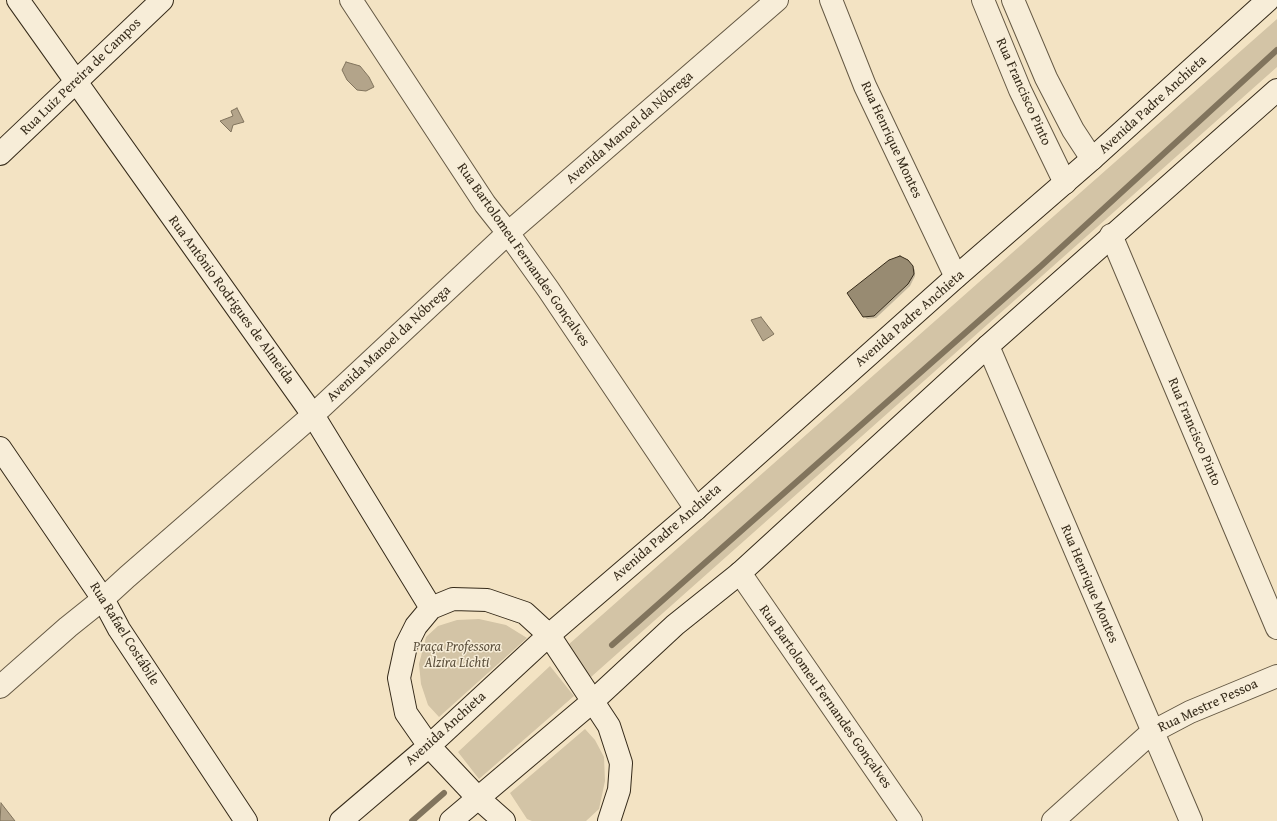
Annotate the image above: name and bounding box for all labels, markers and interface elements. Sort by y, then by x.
street label: Rua Luiz Pereira de Campos [17,15,145,139]
street label: Rua Francisco Pinto [992,36,1054,148]
street label: Avenida Padre Anchieta [1096,52,1210,158]
street label: Avenida Manoel da Nóbrega [563,68,697,188]
street label: Rua Henrique Montes [857,79,925,201]
street label: Rua Bartolomeu Fernandes Gonçalves [453,160,593,350]
street label: Rua Antônio Rodrigues de Almeida [164,213,298,387]
street label: Avenida Padre Anchieta [852,267,968,371]
street label: Avenida Manoel da Nóbrega [324,282,454,406]
street label: Rua Francisco Pinto [1164,375,1224,489]
street label: Avenida Padre Anchieta [609,481,725,585]
street label: Rua Henrique Montes [1056,522,1122,646]
street label: Rua Rafael Costábile [86,579,162,689]
street label: Rua Bartolomeu Fernandes Gonçalves [755,602,895,792]
park label: Praça Professora Alzira Lichti [413,639,501,672]
street label: Rua Mestre Pessoa [1155,676,1261,736]
street label: Avenida Anchieta [402,689,490,769]

